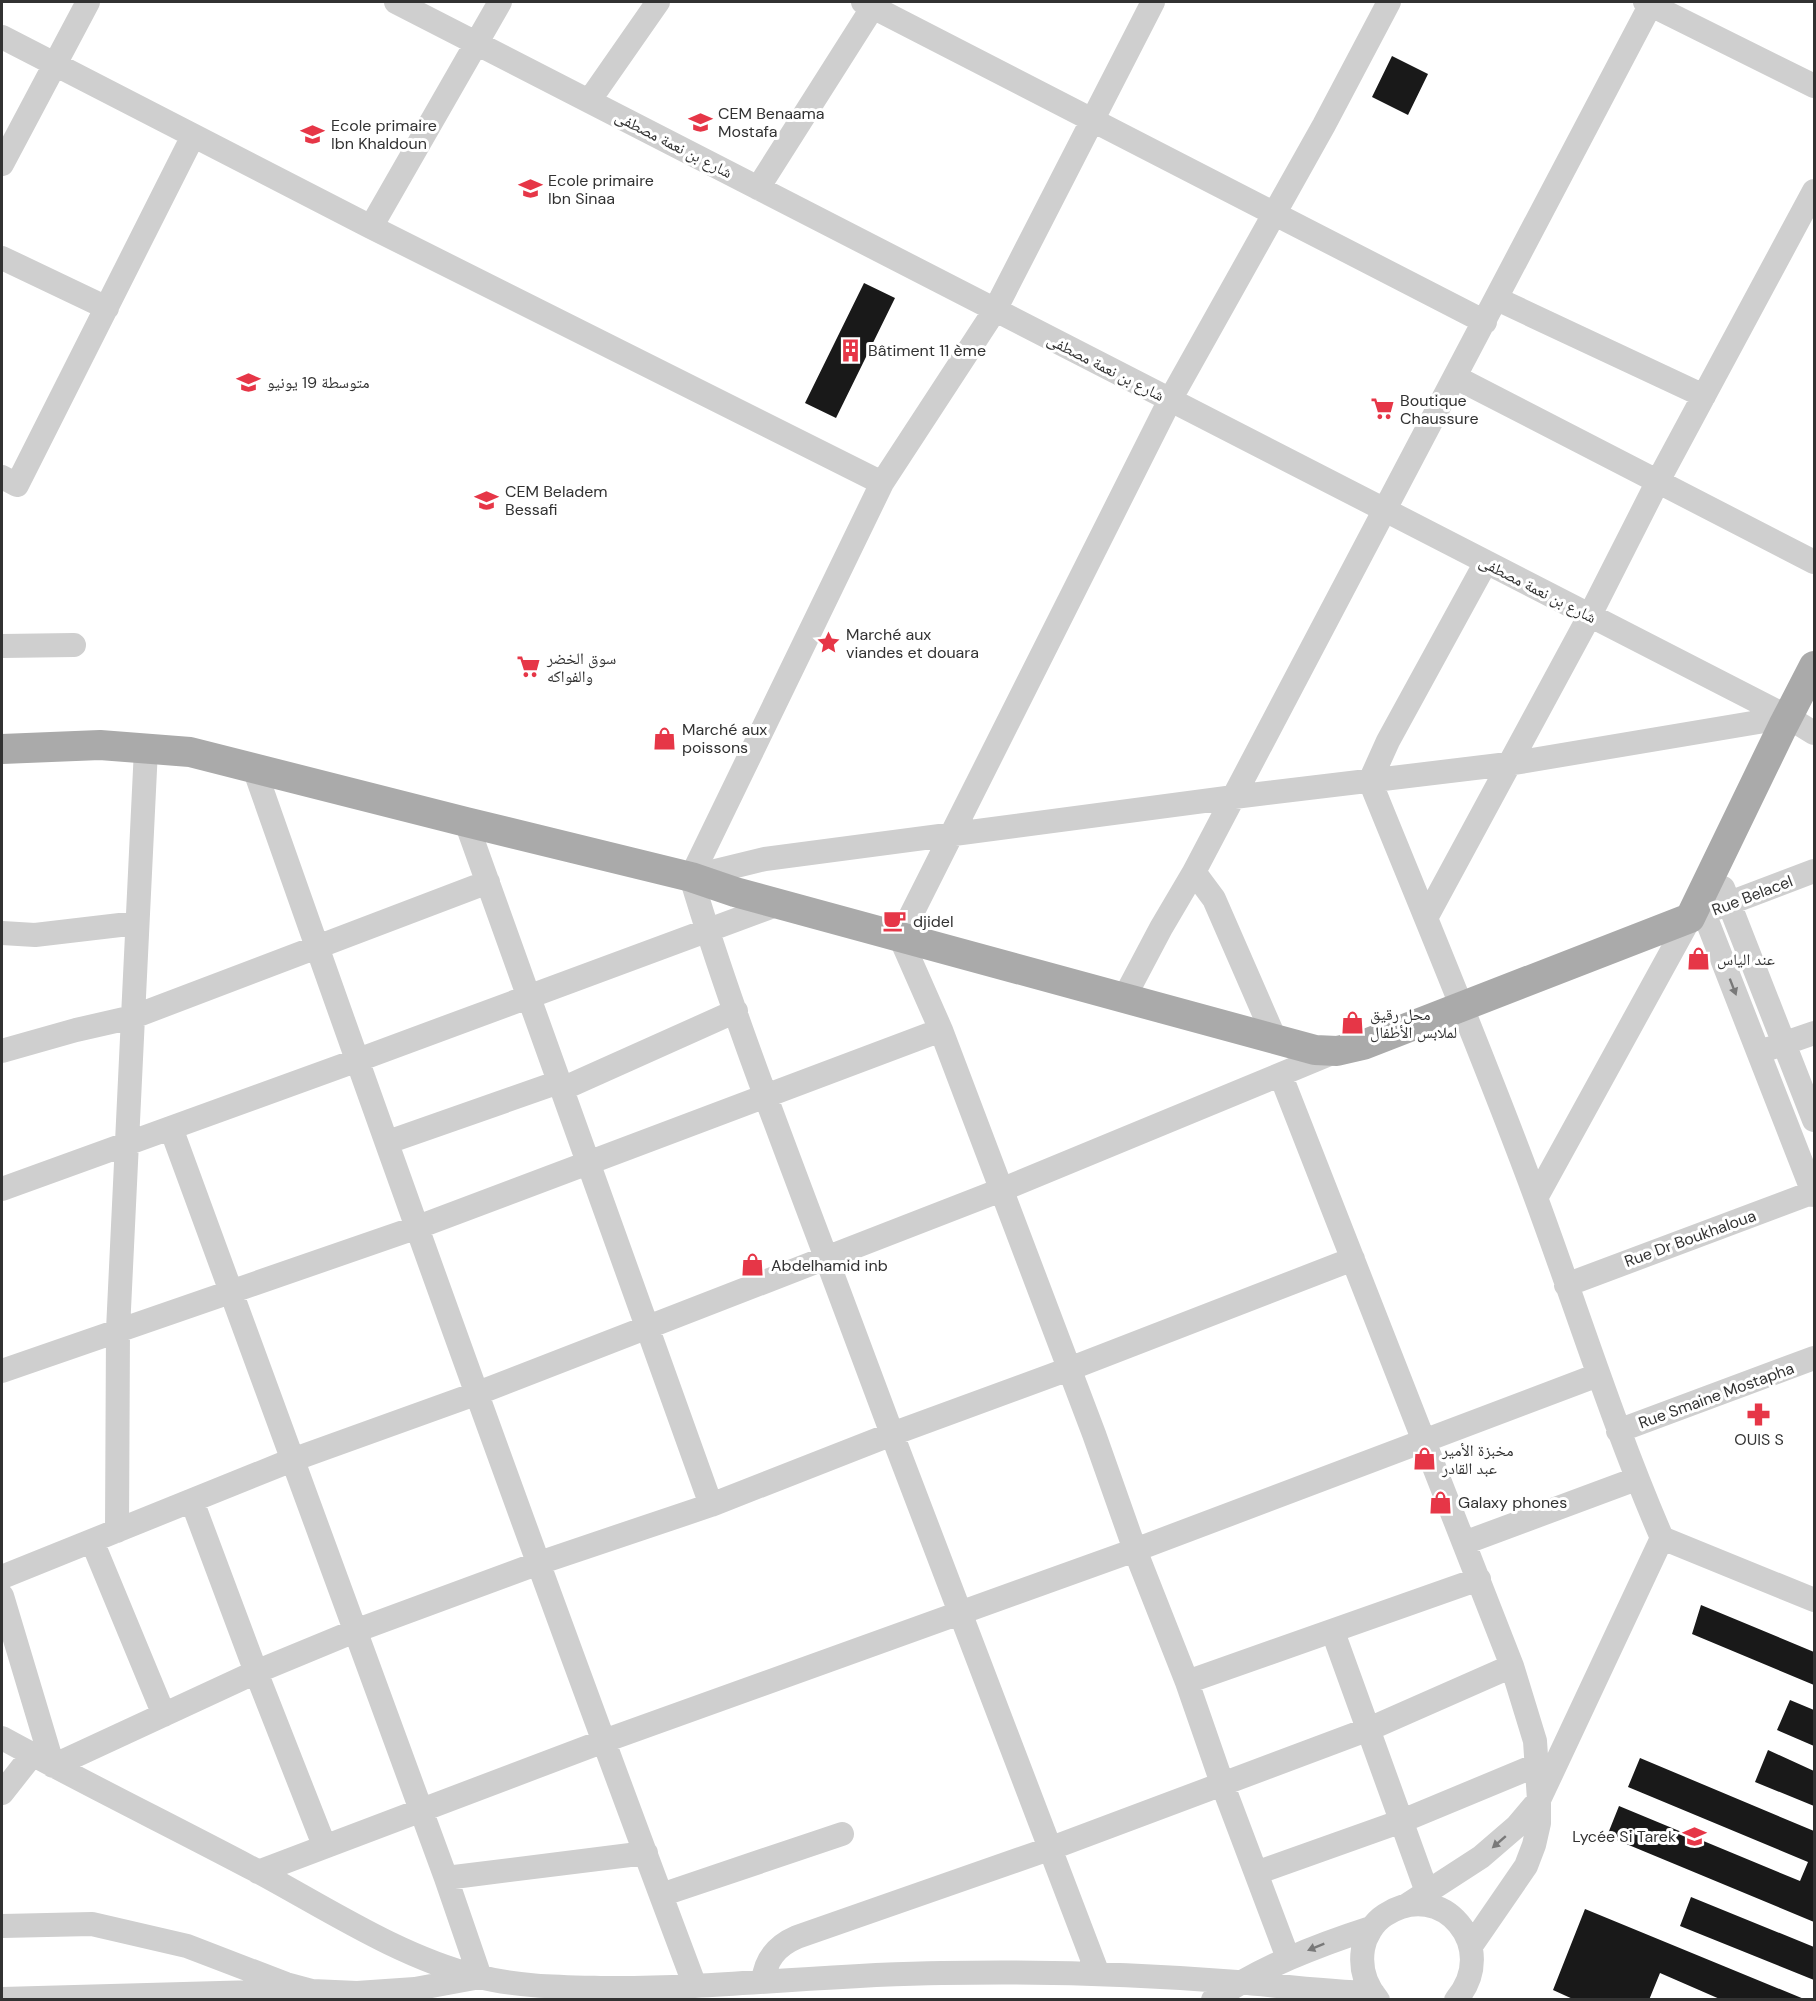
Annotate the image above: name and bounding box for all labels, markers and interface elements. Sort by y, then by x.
place label: CEM Benaama Mostafa [718,103,825,142]
street label: شارع بن نعمة مصطفى [612,106,736,183]
school or university icon: CEM Benaama Mostafa [687,109,713,135]
place label: Ecole primaire Ibn Khaldoun [331,115,437,154]
school or university icon: Ecole primaire Ibn Khaldoun [300,121,326,147]
place label: Ecole primaire Ibn Sinaa [548,170,654,209]
school or university icon: Ecole primaire Ibn Sinaa [517,176,543,202]
street label: شارع بن نعمة مصطفى [1044,329,1168,406]
building icon: Bâtiment 11 ème [837,337,863,363]
place label: Bâtiment 11 ème [868,340,986,361]
school or university icon: متوسطة 19 يونيو [236,369,262,395]
place label: متوسطة 19 يونيو [267,372,370,393]
place label: Boutique Chaussure [1400,390,1478,429]
supermarket icon: Boutique Chaussure [1369,396,1395,422]
place label: CEM Beladem Bessafi [505,481,608,520]
school or university icon: CEM Beladem Bessafi [474,487,500,513]
street label: شارع بن نعمة مصطفى [1476,551,1600,628]
place label: Marché aux viandes et douara [846,624,979,663]
place icon: Marché aux viandes et douara [815,630,841,656]
place label: سوق الخضر والفواكه [546,648,616,687]
supermarket icon: سوق الخضر والفواكه [516,654,542,680]
place label: Marché aux poissons [682,719,767,758]
shop icon: Marché aux poissons [651,725,677,751]
street label: Rue Belacel [1709,870,1796,920]
cafe icon: djidel [882,908,908,934]
place label: djidel [913,911,953,932]
shop icon: عند الياس [1686,946,1712,972]
place label: عند الياس [1717,949,1775,970]
one-way arrow [1728,978,1738,996]
place label: محل رقيق لملابس الأطفال [1370,1004,1457,1043]
shop icon: محل رقيق لملابس الأطفال [1339,1010,1365,1036]
street label: Rue Dr Boukhaloua [1622,1205,1759,1272]
shop icon: Abdelhamid inb [740,1252,766,1278]
place label: Abdelhamid inb [771,1255,888,1276]
street label: Rue Smaine Mostapha [1635,1358,1797,1433]
pharmacy icon: OUIS S [1746,1401,1772,1427]
place label: OUIS S [1734,1429,1784,1450]
place label: مخبزة الأمير عبد القادر [1441,1440,1514,1479]
shop icon: مخبزة الأمير عبد القادر [1411,1446,1437,1472]
shop icon: Galaxy phones [1427,1489,1453,1515]
place label: Galaxy phones [1458,1492,1567,1513]
school or university icon: Lycée Si Tarek [1681,1823,1707,1849]
place label: Lycée Si Tarek [1572,1826,1676,1847]
one-way arrow [1492,1835,1507,1848]
one-way arrow [1307,1943,1325,1952]

